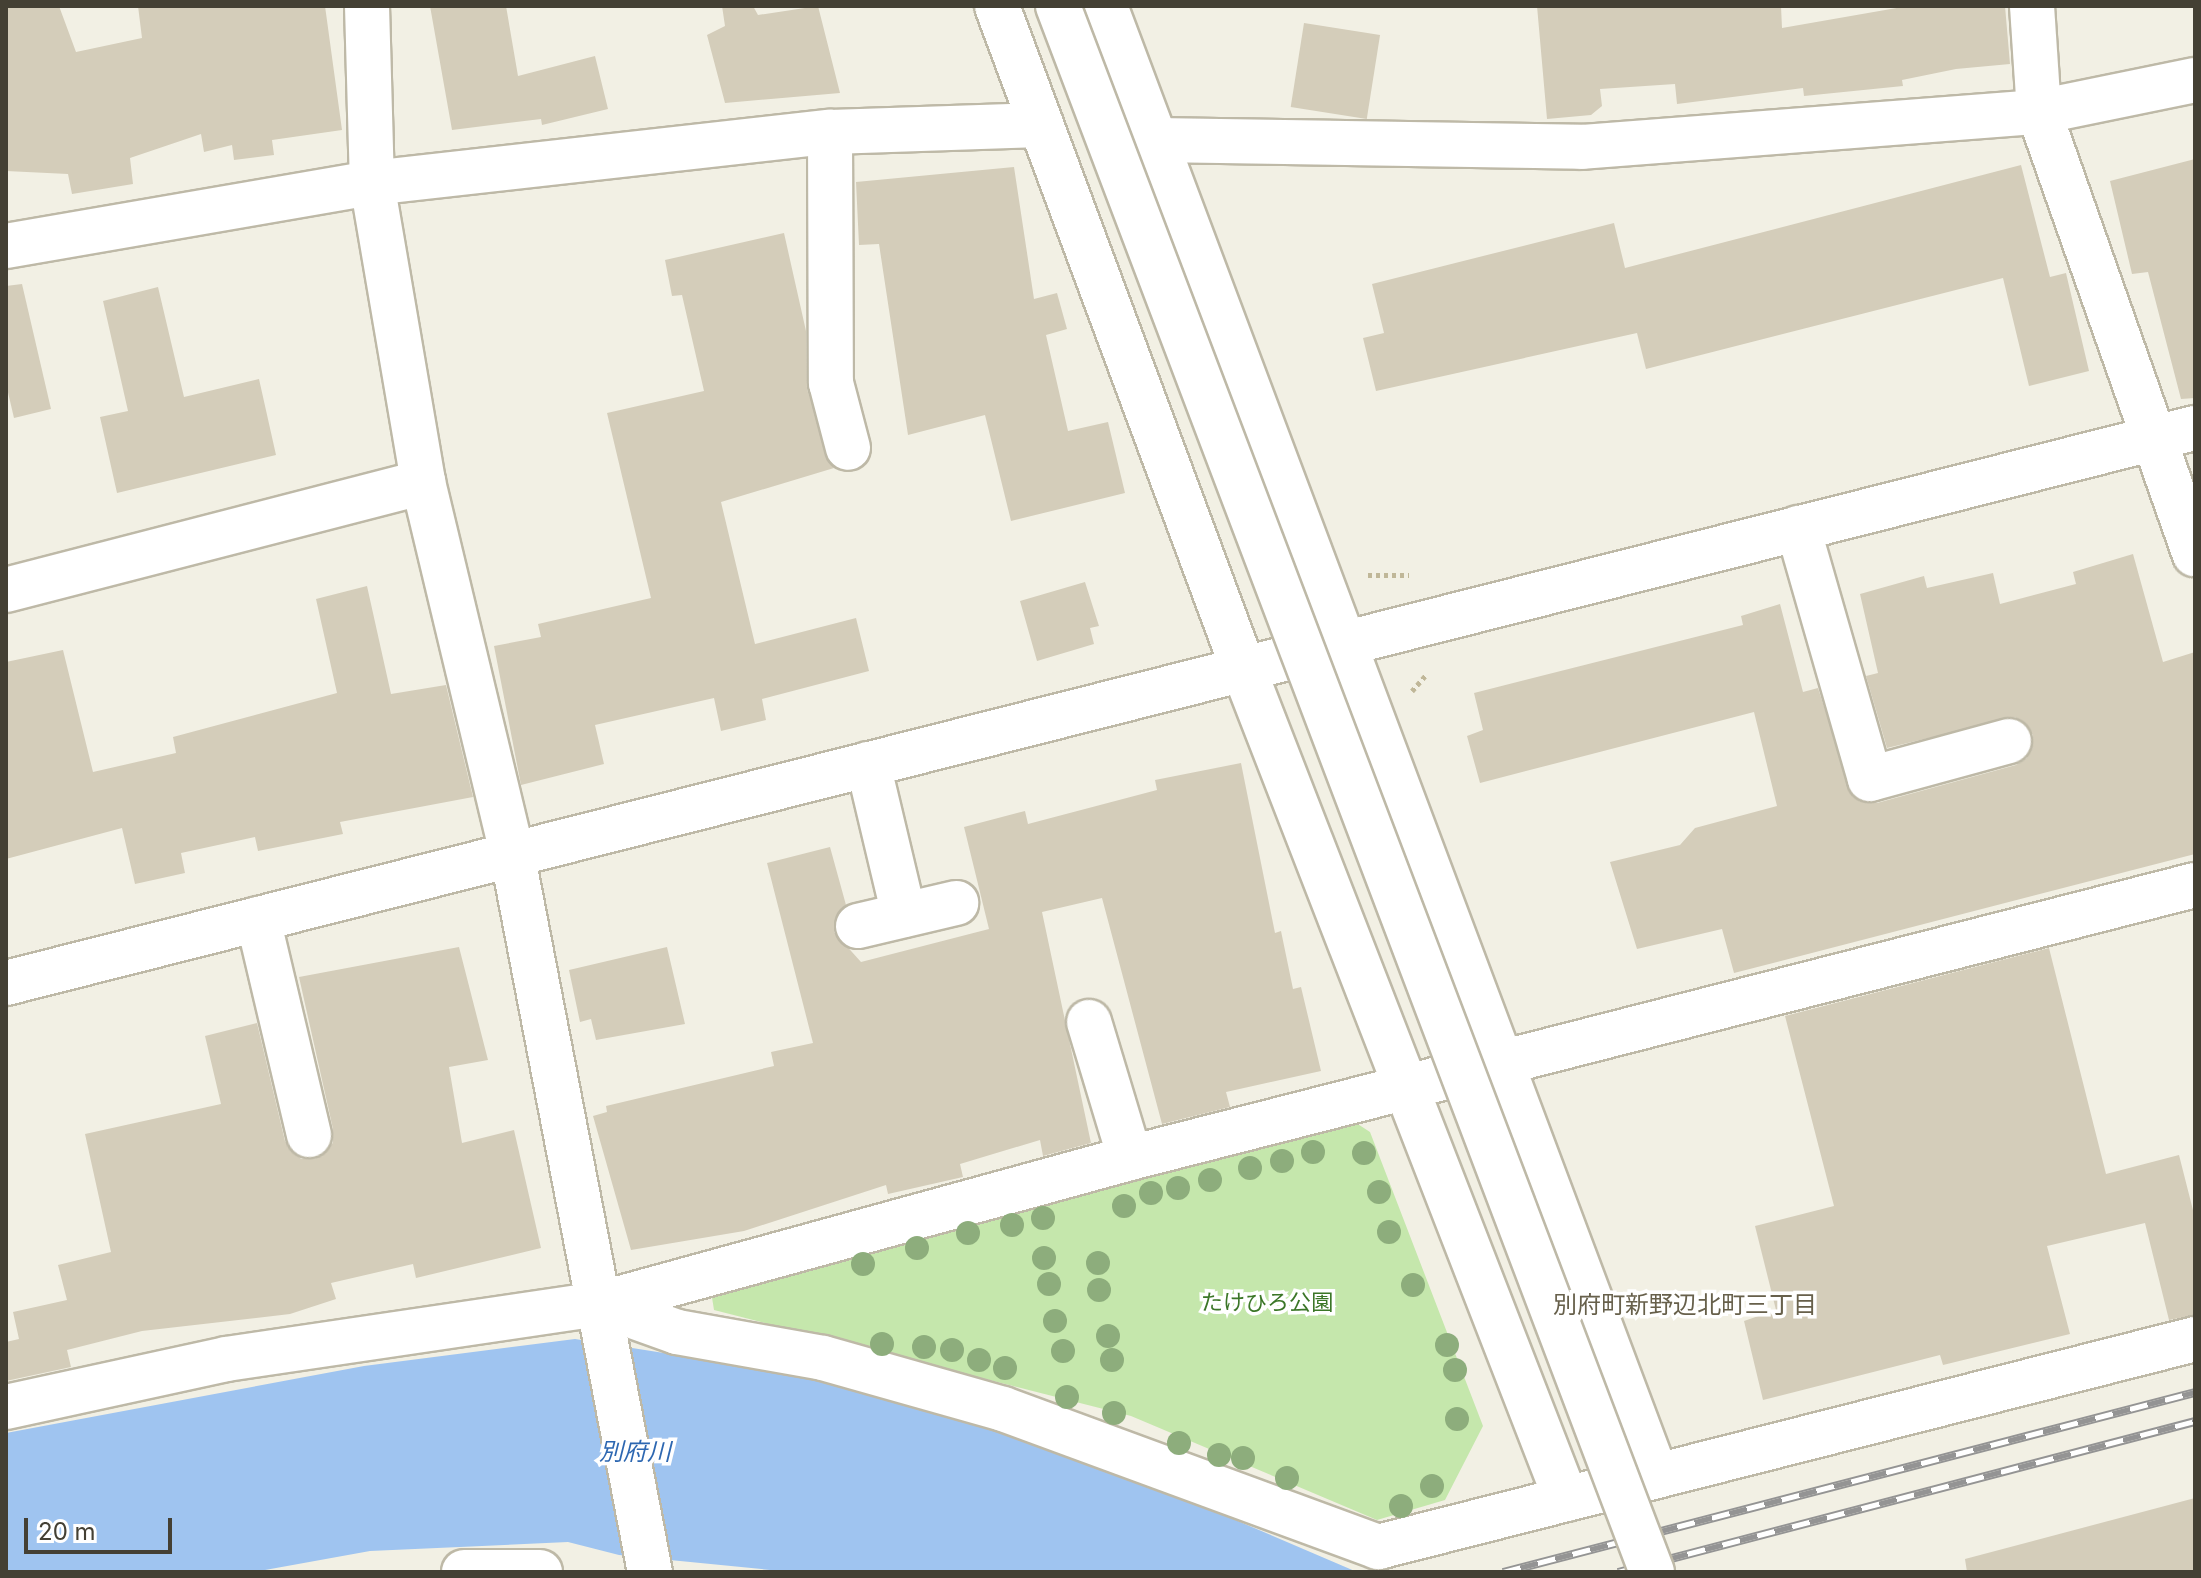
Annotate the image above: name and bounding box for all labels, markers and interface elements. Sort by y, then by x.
park label: たけひろ公園 [1201,1290,1333,1316]
district label: 別府町新野辺北町三丁目 [1553,1291,1817,1319]
water label: 別府川 [599,1438,671,1466]
scale bar [28,1502,176,1552]
text: 20 m [38,1517,96,1546]

